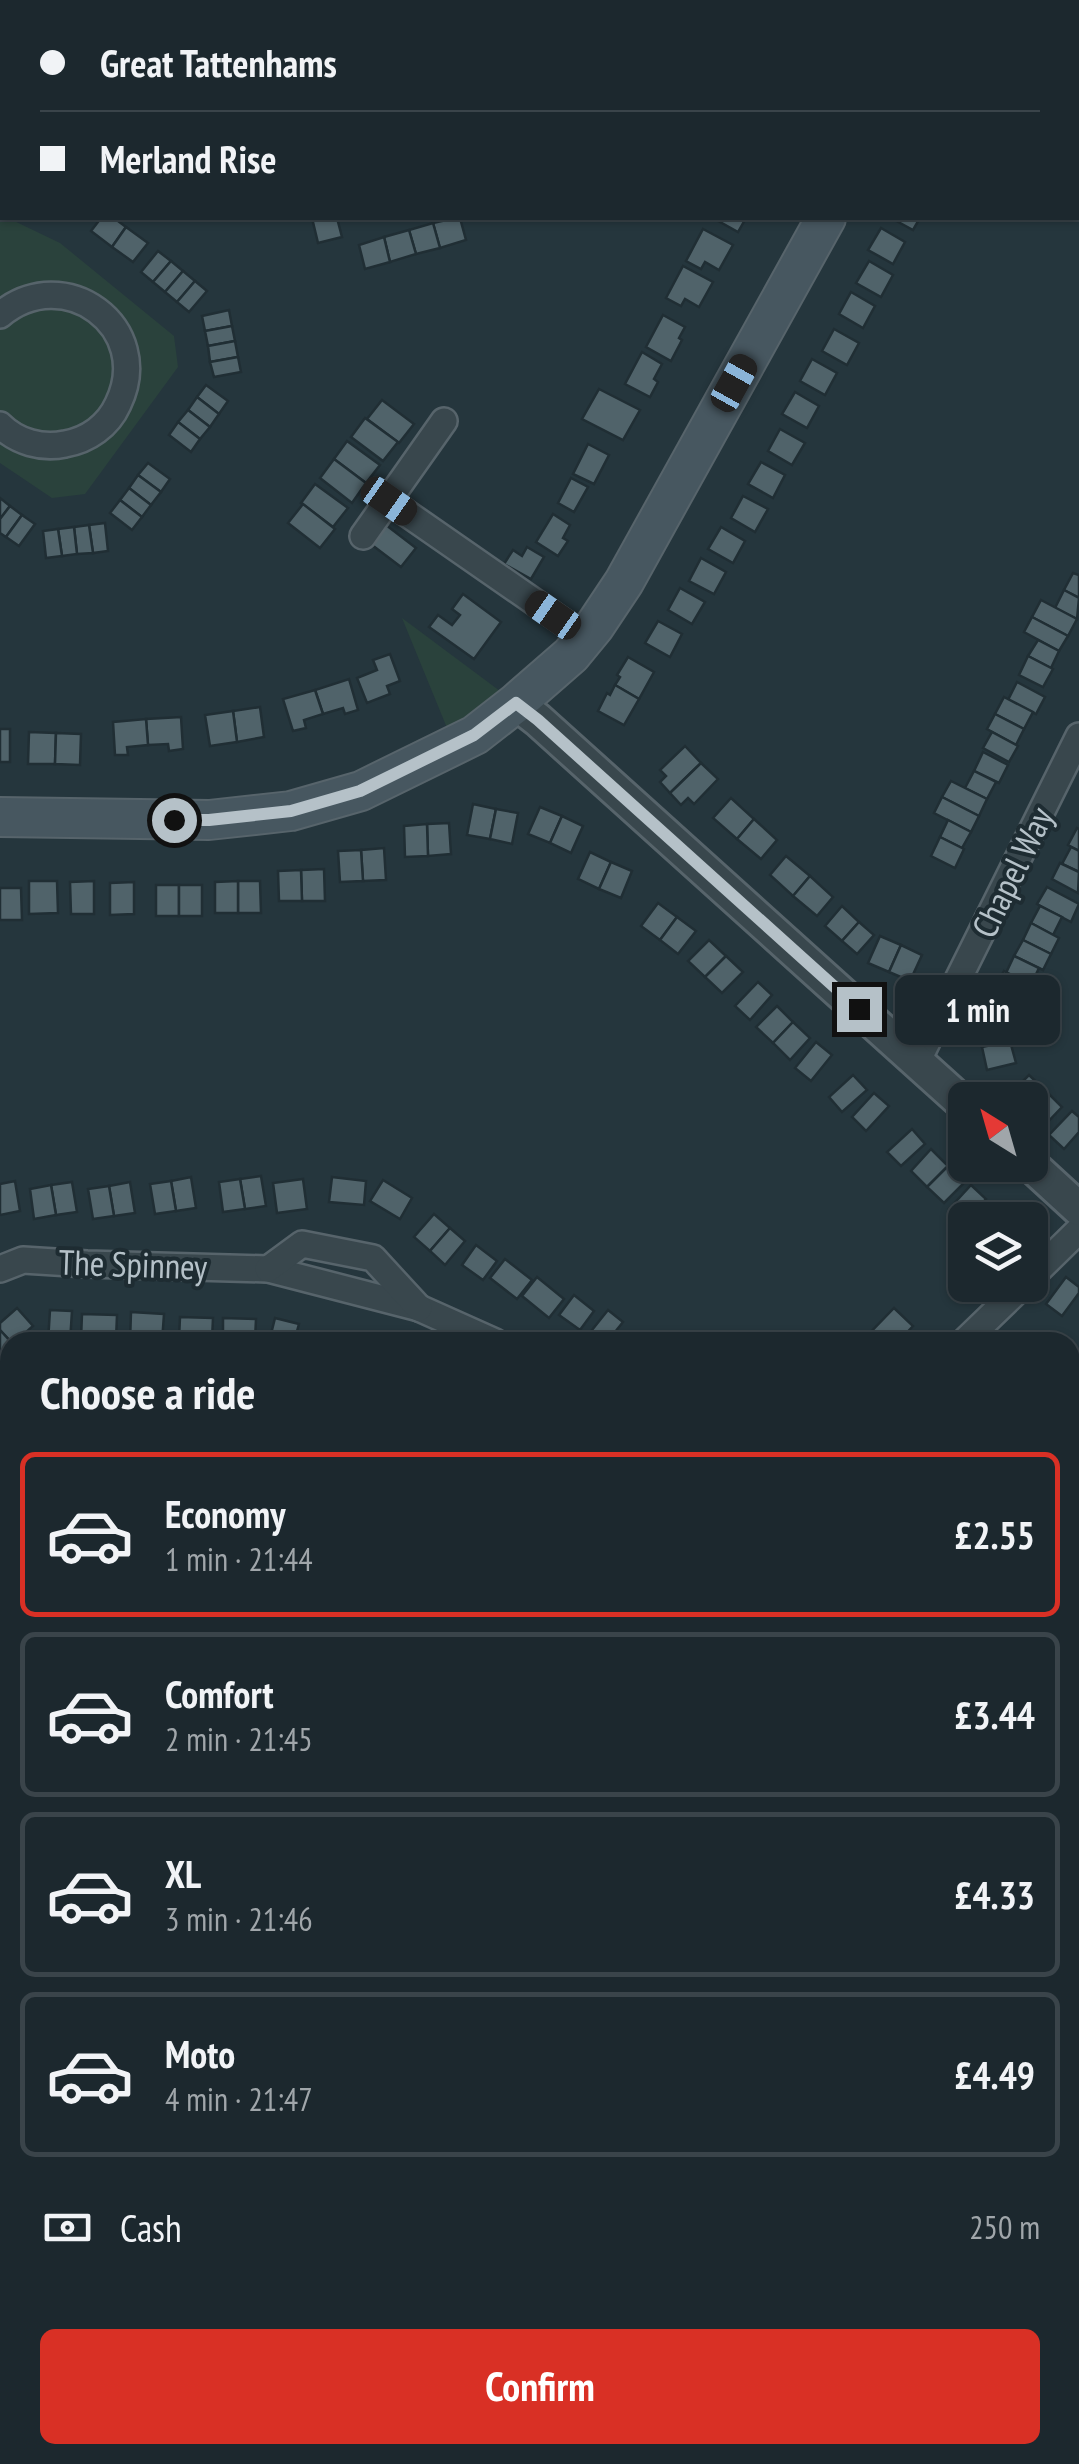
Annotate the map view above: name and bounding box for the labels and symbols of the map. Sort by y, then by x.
car [706,349,762,417]
car [356,472,422,530]
car [520,586,586,644]
route start [152,798,197,843]
street label: Chapel Way [961,798,1064,945]
callout: 1 min [894,974,1059,1044]
route end [837,987,882,1032]
north arrow [948,1082,1048,1182]
street label: The Spinney [58,1238,209,1290]

